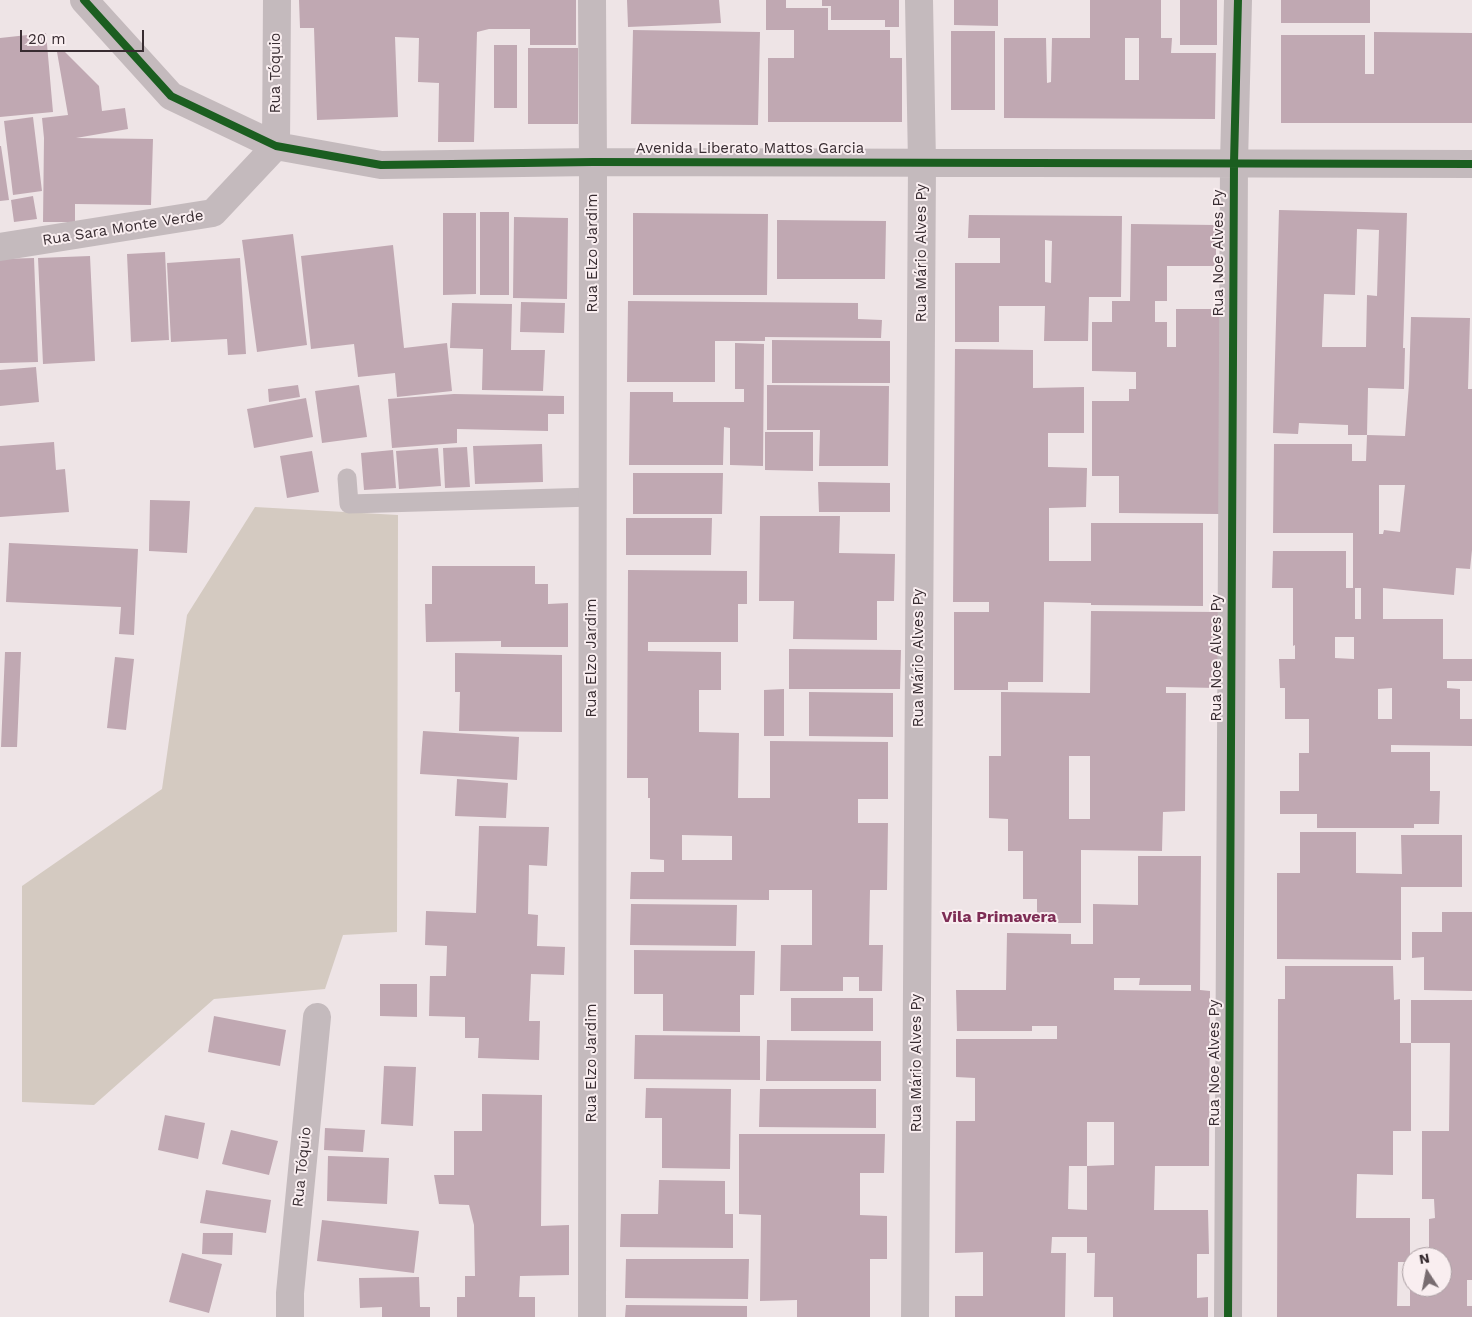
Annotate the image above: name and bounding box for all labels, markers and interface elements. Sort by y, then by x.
scale bar [22,20,146,52]
text: 20 m [28,30,66,48]
street label: Rua Tóquio [267,33,285,113]
street label: Avenida Liberato Mattos Garcia [636,140,864,158]
street label: Rua Mário Alves Py [913,184,931,322]
street label: Rua Noe Alves Py [1210,190,1228,316]
street label: Rua Elzo Jardim [584,193,602,313]
street label: Rua Sara Monte Verde [41,206,205,250]
street label: Rua Mário Alves Py [910,589,928,727]
street label: Rua Noe Alves Py [1208,595,1226,721]
street label: Rua Elzo Jardim [583,598,601,718]
district label: Vila Primavera [941,907,1057,927]
street label: Rua Mário Alves Py [908,994,926,1132]
street label: Rua Noe Alves Py [1206,1000,1224,1126]
street label: Rua Elzo Jardim [583,1003,601,1123]
street label: Rua Tóquio [289,1126,315,1208]
north arrow [1402,1247,1452,1297]
text: N [1418,1249,1431,1267]

